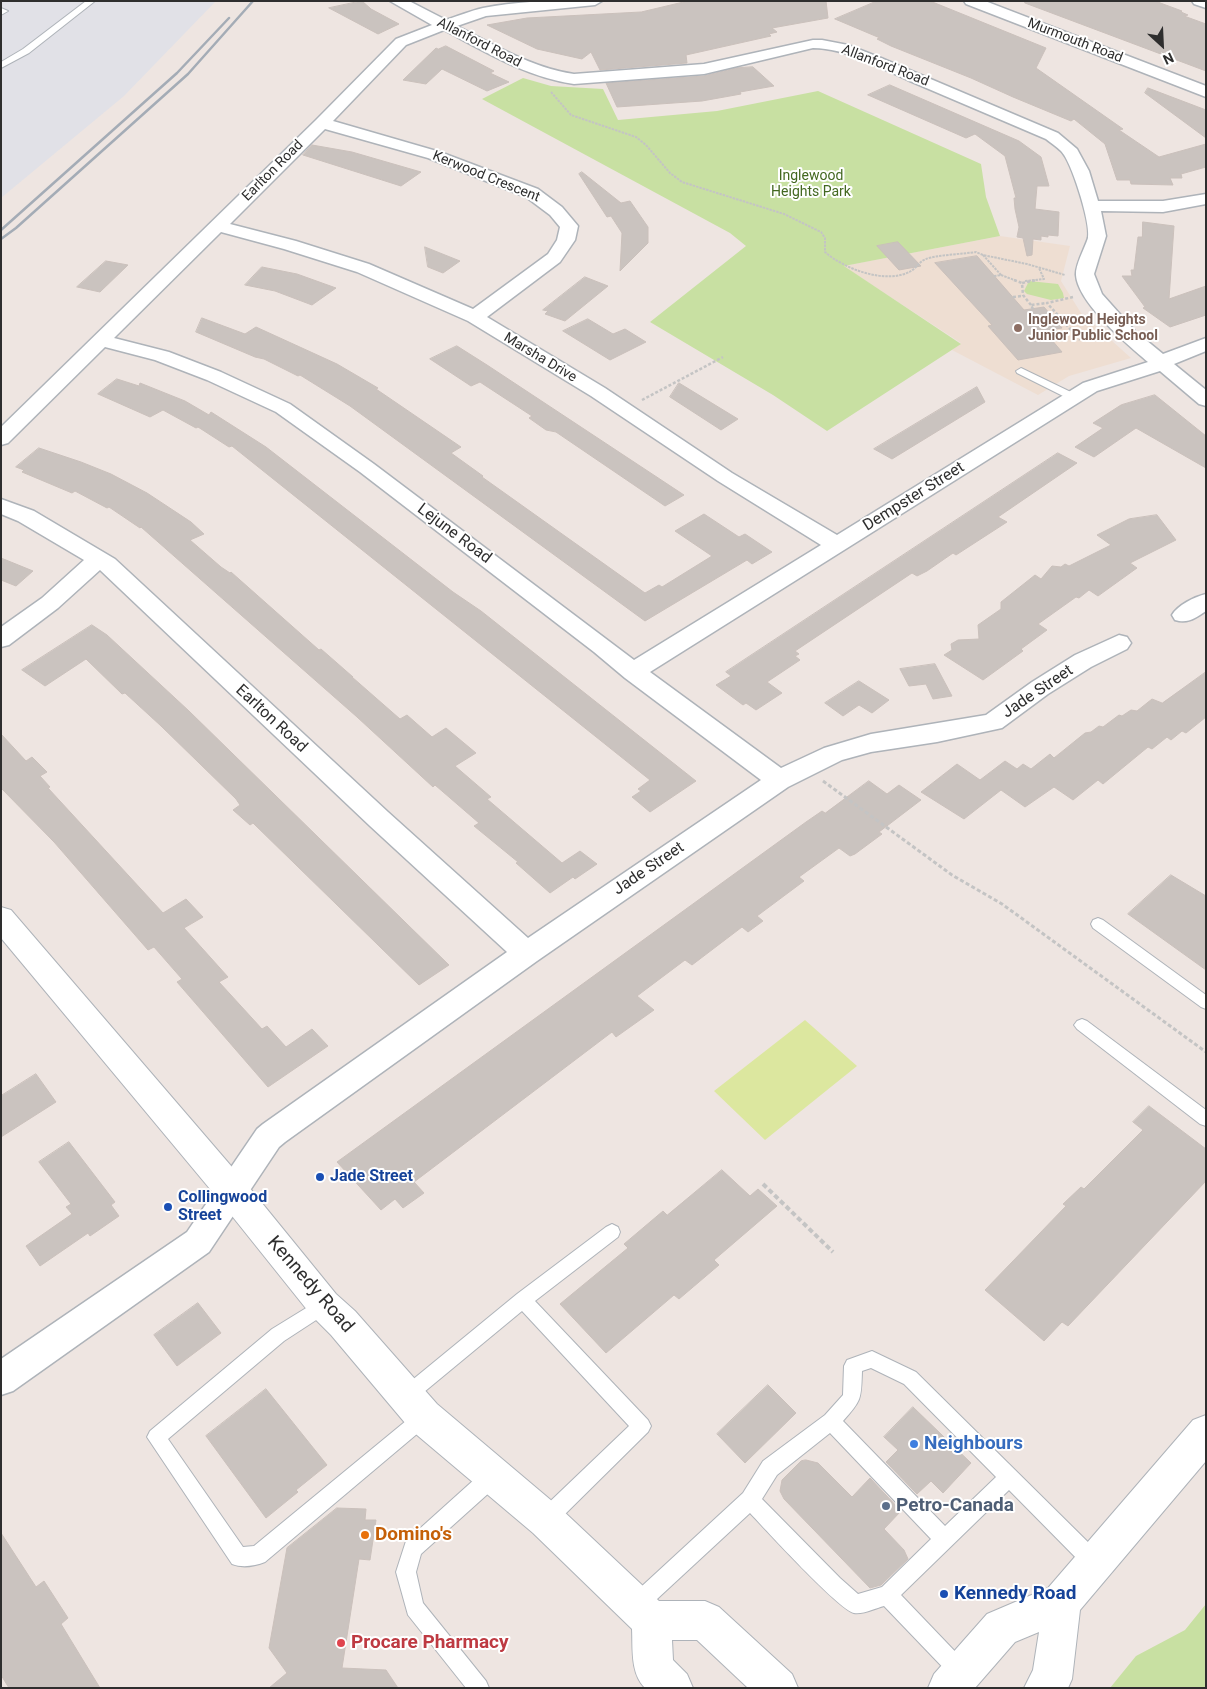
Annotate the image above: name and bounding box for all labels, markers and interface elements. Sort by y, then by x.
street label: Allanford Road [434,15,524,71]
street label: Murmouth Road [1025,15,1125,67]
north arrow [1137,20,1187,70]
street label: Allanford Road [839,42,931,90]
text: N [1160,49,1176,68]
street label: Earlton Road [239,137,307,205]
street label: Kerwood Crescent [430,148,542,206]
park label: Inglewood Heights Park [771,168,851,200]
place label: Inglewood Heights Junior Public School [1028,312,1158,344]
marker: Inglewood Heights Junior Public School [1012,322,1024,334]
street label: Marsha Drive [501,330,579,386]
street label: Dempster Street [860,458,968,536]
street label: Lejune Road [413,500,495,568]
street label: Jade Street [999,661,1077,723]
street label: Earlton Road [231,681,311,757]
street label: Jade Street [610,838,688,900]
place label: Jade Street [330,1167,413,1187]
marker: Jade Street [314,1171,326,1183]
place label: Collingwood Street [178,1188,267,1226]
marker: Collingwood Street [162,1201,174,1213]
street label: Kennedy Road [262,1232,358,1338]
place label: Neighbours [924,1433,1023,1455]
marker: Neighbours [908,1438,920,1450]
place label: Petro-Canada [896,1495,1014,1517]
marker: Petro-Canada [880,1500,892,1512]
place label: Domino's [375,1524,452,1546]
marker: Domino's [359,1529,371,1541]
place label: Kennedy Road [954,1583,1076,1605]
marker: Kennedy Road [938,1588,950,1600]
place label: Procare Pharmacy [351,1632,509,1654]
marker: Procare Pharmacy [335,1637,347,1649]

